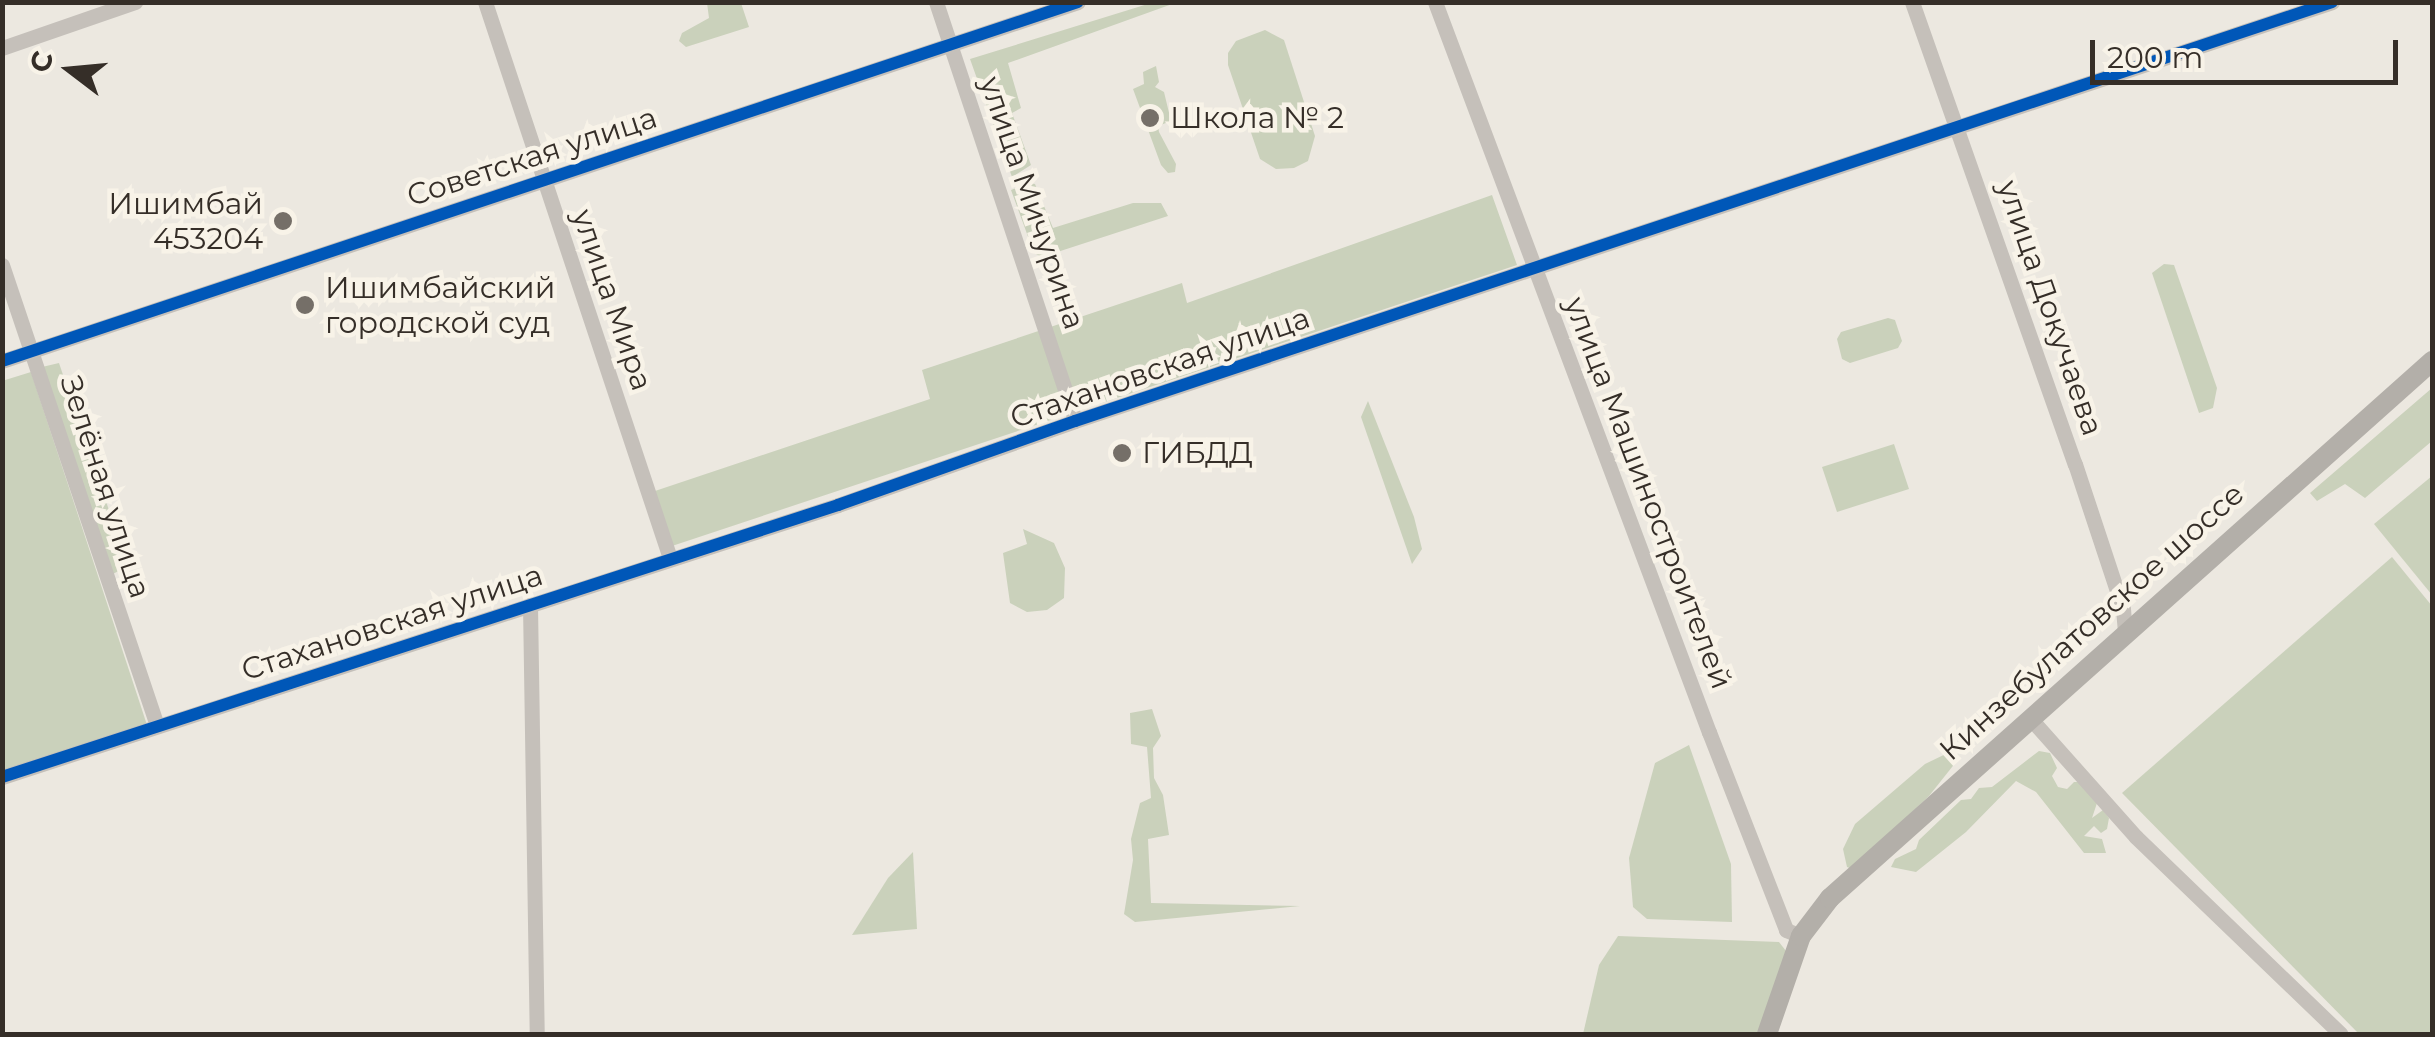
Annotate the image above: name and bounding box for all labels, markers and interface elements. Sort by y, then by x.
north arrow [20,20,120,120]
scale bar [2095,20,2402,82]
text: 200 m [2107,39,2203,76]
text: С [22,47,60,76]
street label: улица Мичурина [972,72,1092,334]
street label: Советская улица [402,100,662,214]
place label: Школа № 2 [1170,100,1344,136]
marker: Школа № 2 [1139,107,1161,129]
street label: улица Докучаева [1989,176,2111,440]
place label: Ишимбай 453204 [108,186,263,256]
street label: улица Мира [564,205,660,395]
marker: Ишимбай 453204 [272,210,294,232]
place label: Ишимбайский городской суд [325,270,555,340]
street label: улица Машиностроителей [1557,292,1739,694]
marker: Ишимбайский городской суд [294,294,316,316]
street label: Стахановская улица [1005,300,1315,436]
street label: Зелёная улица [52,371,158,603]
place label: ГИБДД [1142,435,1253,471]
marker: ГИБДД [1111,442,1133,464]
street label: Кинзебулатовское шоссе [1933,476,2251,768]
street label: Стахановская улица [237,557,547,689]

